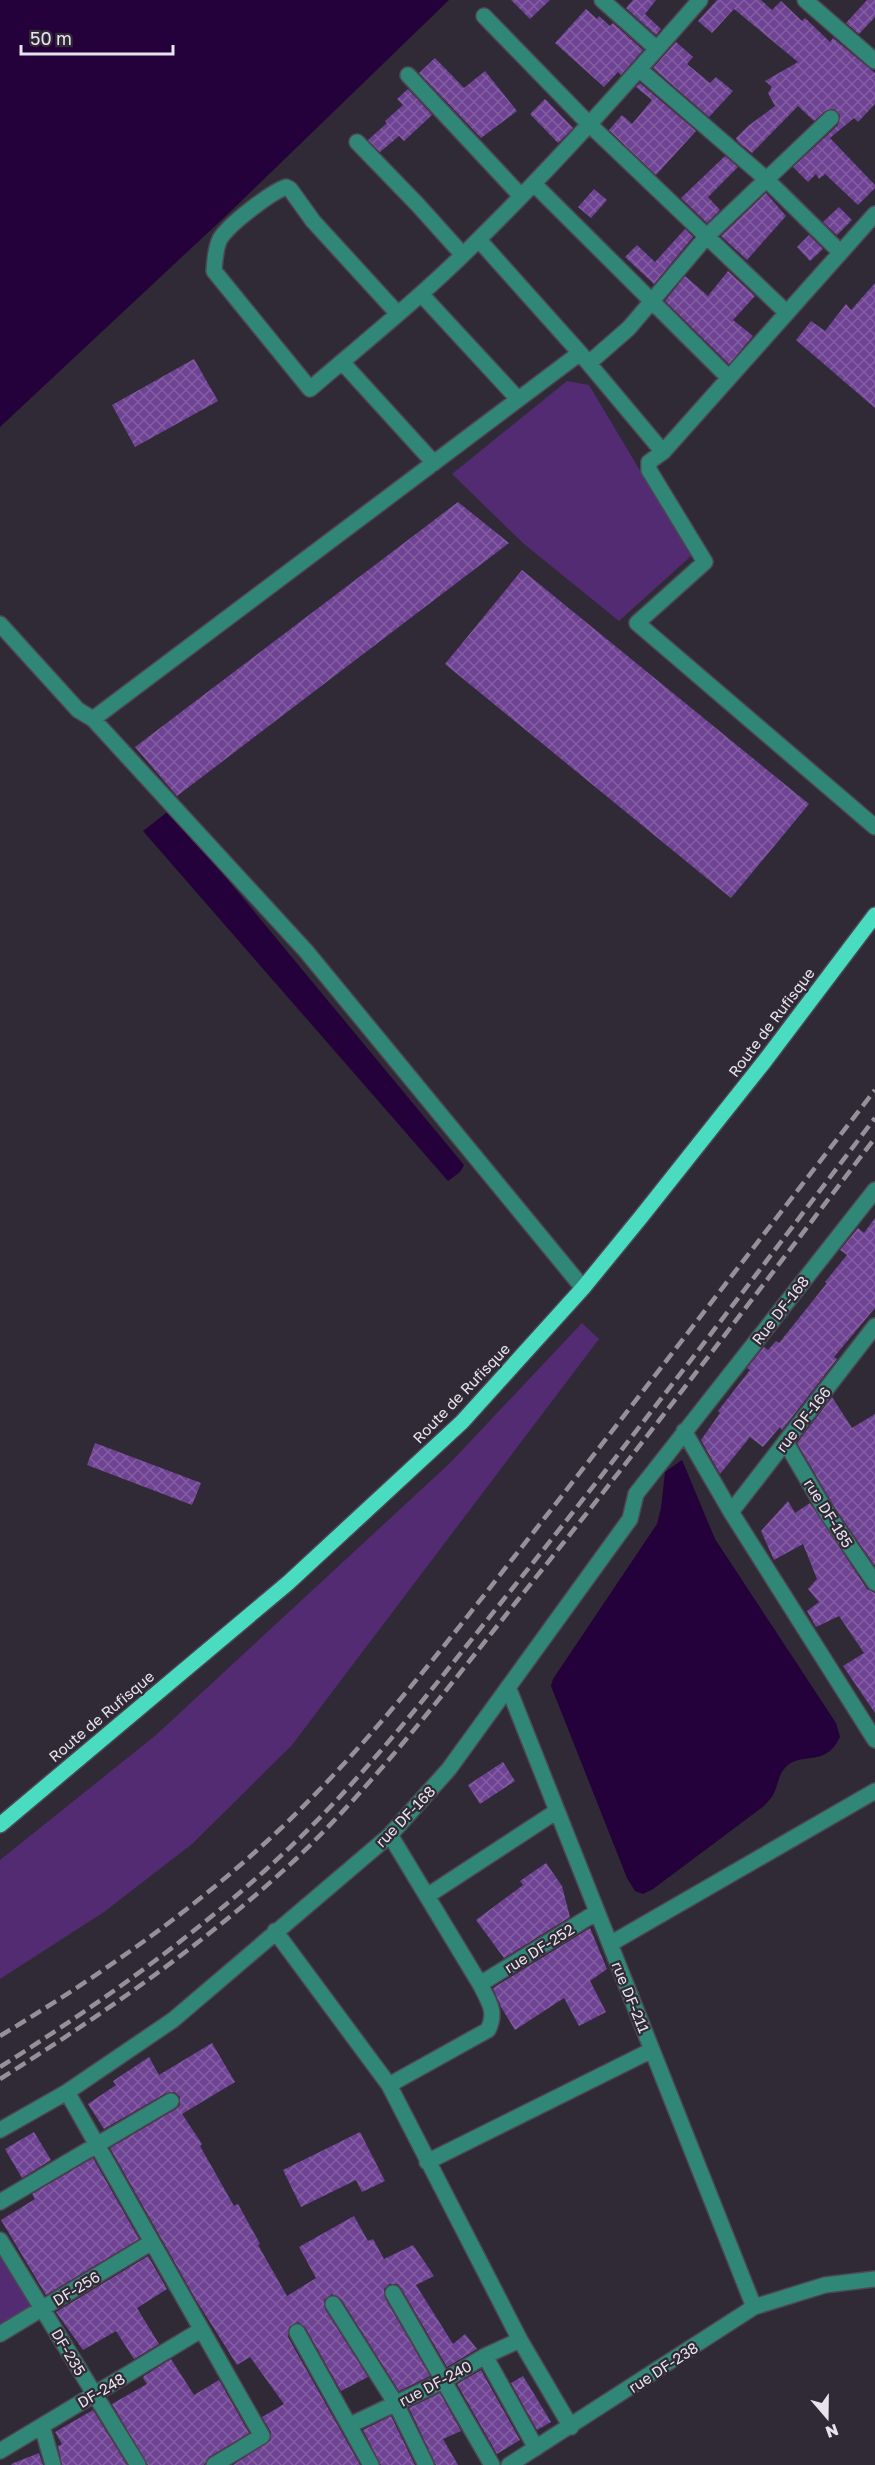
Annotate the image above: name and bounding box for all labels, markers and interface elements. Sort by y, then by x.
scale bar [21,18,172,56]
text: 50 m [30,27,72,49]
street label: Route de Rufisque [724,964,818,1080]
street label: Rue DF-168 [748,1272,812,1348]
street label: Route de Rufisque [409,1339,513,1447]
street label: rue DF-166 [772,1383,834,1455]
street label: rue DF-185 [801,1475,857,1551]
street label: Route de Rufisque [45,1667,157,1765]
street label: rue DF-168 [371,1782,439,1850]
street label: rue DF-252 [501,1920,577,1976]
street label: rue DF-211 [608,1959,654,2035]
street label: DF-256 [49,2267,103,2309]
street label: DF-235 [48,2325,90,2379]
street label: rue DF-238 [625,2338,701,2396]
street label: rue DF-240 [396,2356,474,2410]
street label: DF-248 [74,2369,128,2411]
north arrow [797,2387,857,2447]
text: N [823,2420,841,2443]

